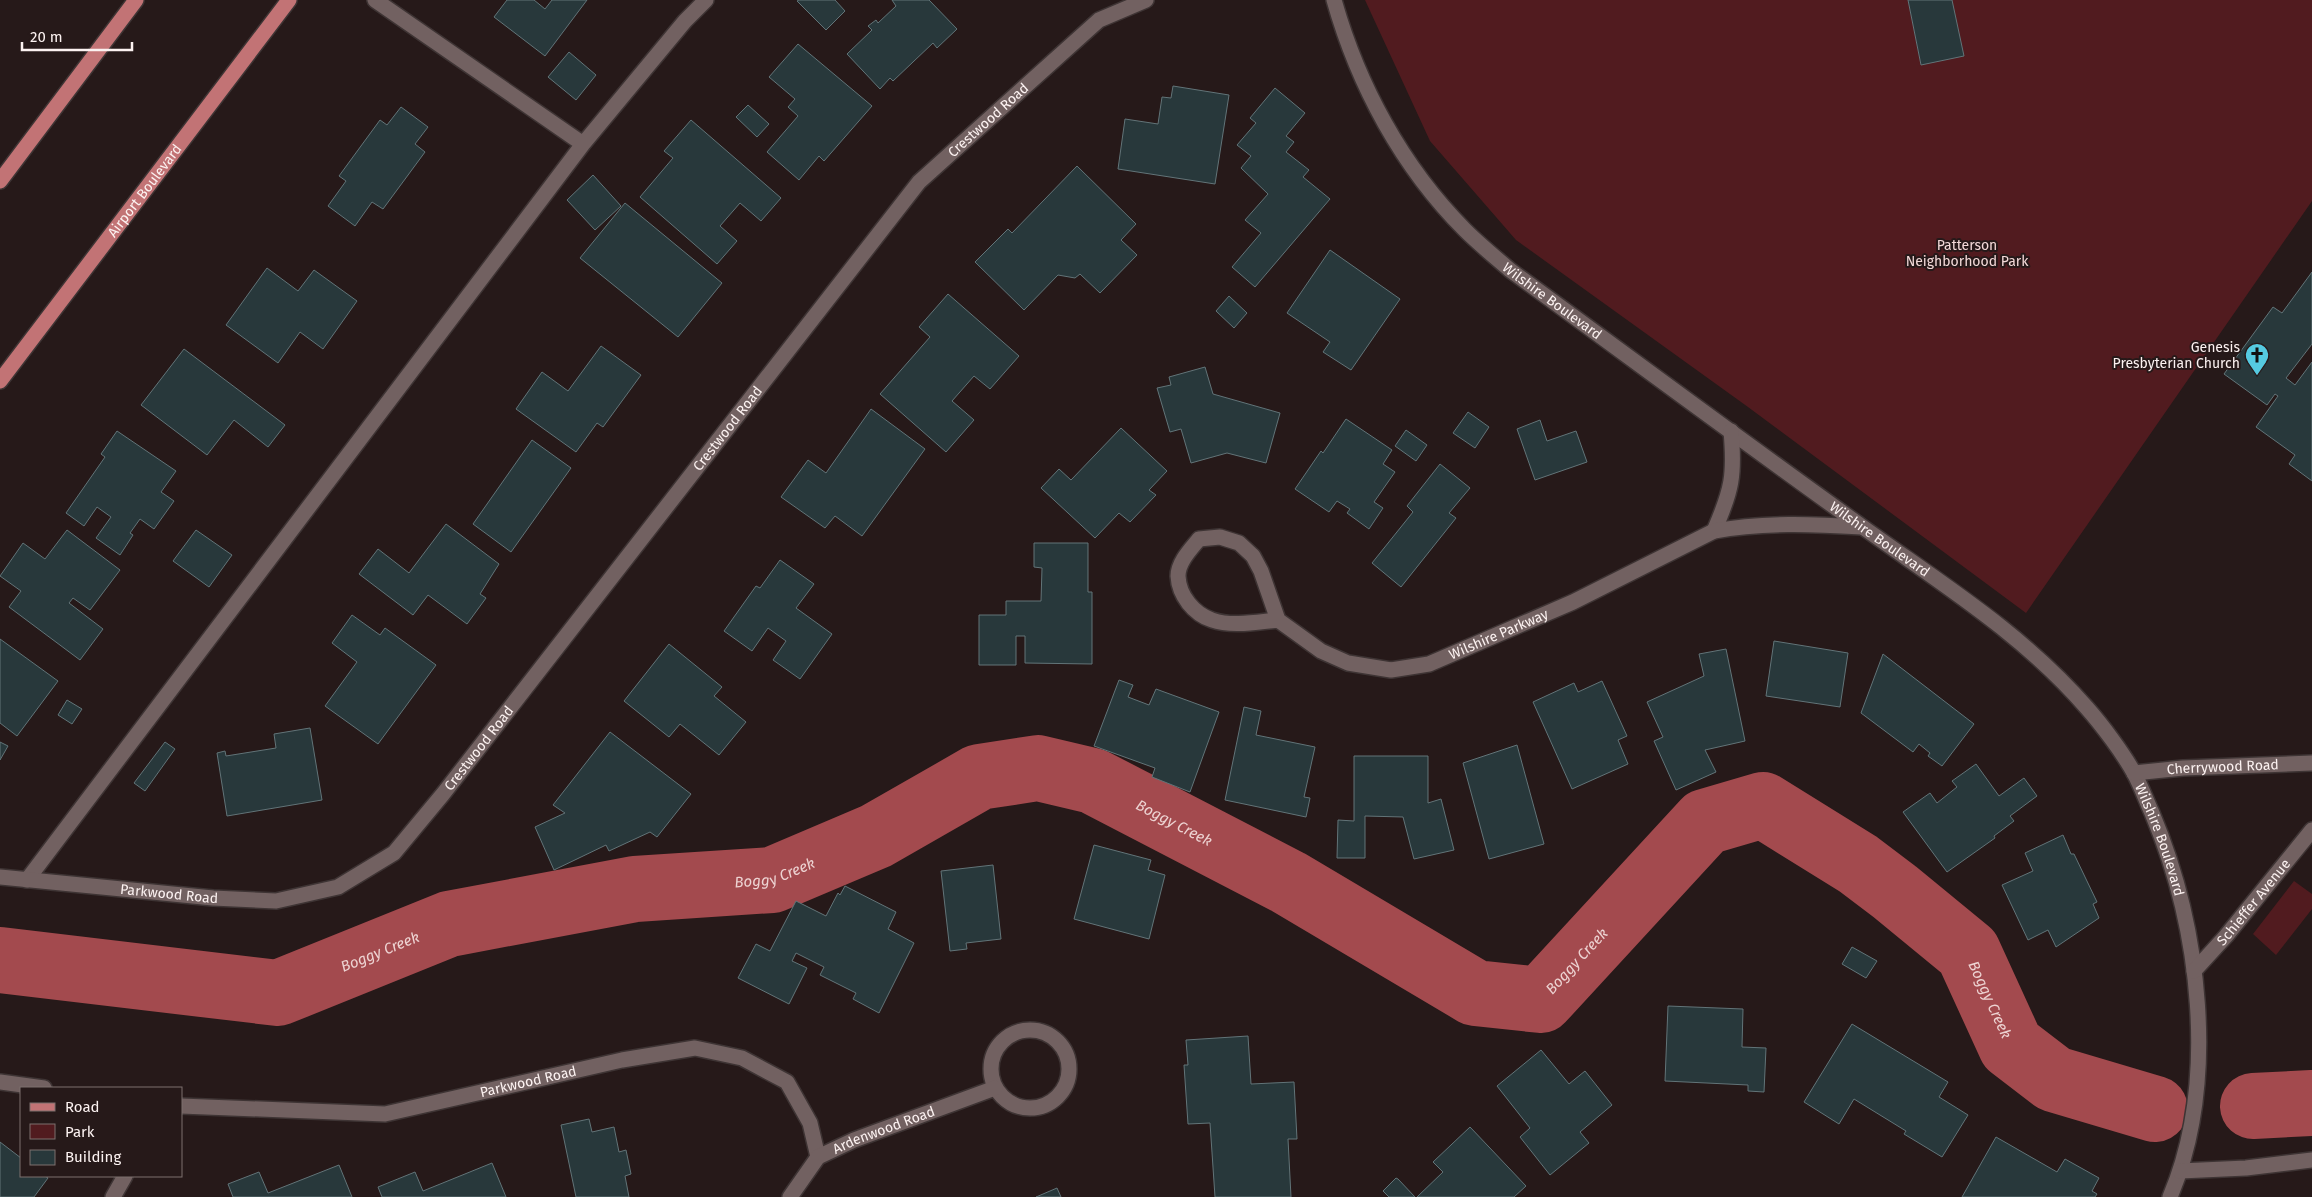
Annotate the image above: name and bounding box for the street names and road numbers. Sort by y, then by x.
street label: Crestwood Road [944,80,1032,161]
street label: Airport Boulevard [104,141,186,241]
street label: Wilshire Boulevard [1499,259,1605,343]
street label: Crestwood Road [689,383,766,474]
street label: Wilshire Boulevard [1826,498,1933,581]
street label: Wilshire Parkway [1446,606,1551,663]
street label: Crestwood Road [441,703,517,794]
street label: Cherrywood Road [2166,756,2279,779]
street label: Wilshire Boulevard [2131,781,2187,898]
street label: Schieffer Avenue [2213,856,2294,949]
street label: Parkwood Road [119,881,219,907]
street label: Parkwood Road [478,1063,578,1101]
street label: Ardenwood Road [830,1103,937,1158]

